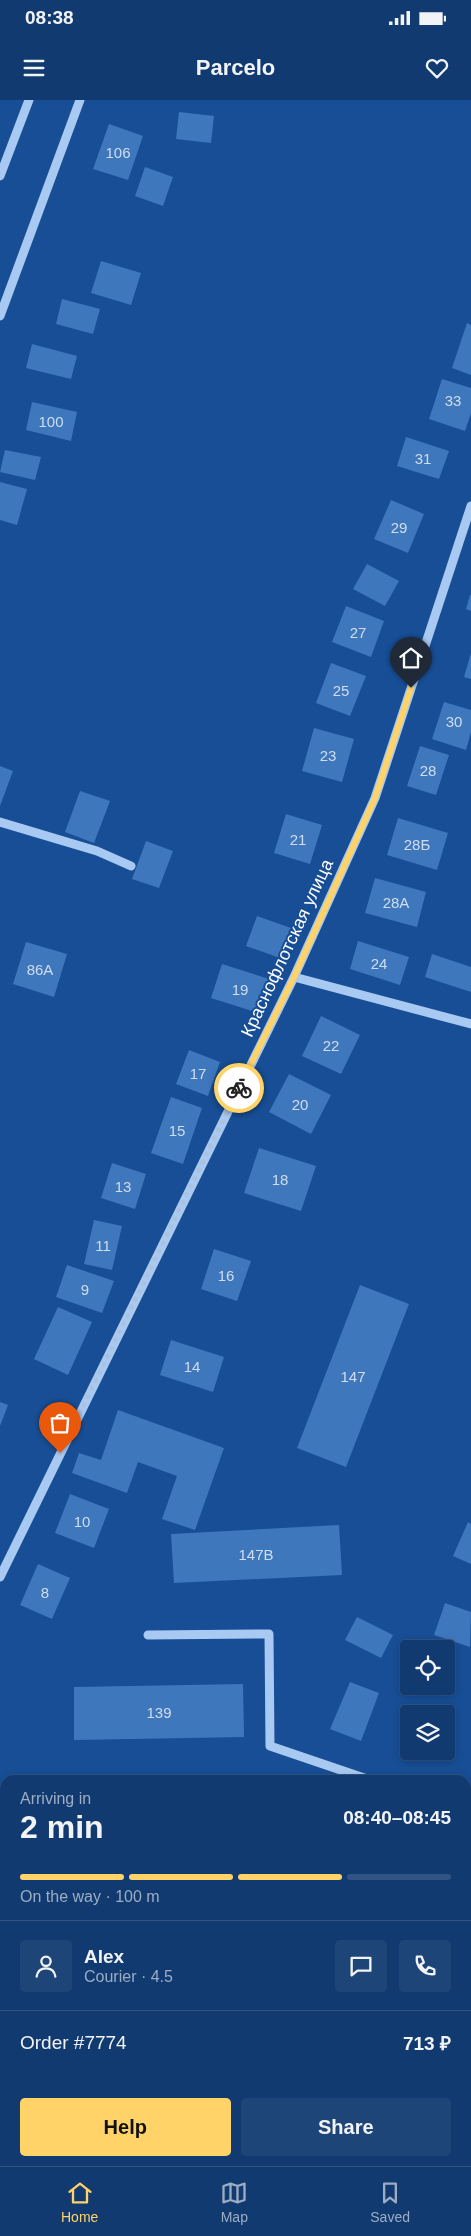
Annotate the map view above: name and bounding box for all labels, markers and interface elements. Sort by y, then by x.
text: 08:38 [25,7,74,28]
icon: menu [20,54,48,82]
icon: heart [423,54,451,82]
text: Parcelo [196,55,275,80]
house number: 106 [105,144,131,161]
house number: 33 [445,392,461,409]
house number: 100 [38,413,64,430]
house number: 31 [415,450,431,467]
house number: 29 [391,519,407,536]
house number: 27 [350,624,366,641]
pin [390,637,432,688]
icon: home [397,644,425,672]
house number: 25 [333,682,349,699]
house number: 30 [446,713,462,730]
house number: 23 [320,747,336,764]
house number: 28 [420,762,436,779]
house number: 21 [290,831,306,848]
house number: 28Б [404,836,430,853]
street label: Краснофлотская улица [237,855,337,1040]
house number: 28А [383,894,409,911]
house number: 24 [371,955,387,972]
house number: 86А [27,961,53,978]
house number: 19 [232,981,248,998]
house number: 22 [323,1037,339,1054]
courier [214,1063,264,1113]
house number: 17 [190,1065,206,1082]
icon: bike [225,1074,253,1102]
house number: 20 [292,1096,308,1113]
house number: 15 [169,1122,185,1139]
house number: 18 [272,1171,288,1188]
house number: 13 [115,1178,131,1195]
house number: 11 [95,1237,111,1254]
house number: 16 [218,1267,234,1284]
house number: 9 [81,1281,89,1298]
house number: 14 [184,1358,200,1375]
house number: 147 [340,1368,366,1385]
pin [39,1402,81,1453]
icon: bag [46,1409,74,1437]
house number: 10 [74,1513,90,1530]
house number: 147В [238,1546,274,1563]
house number: 8 [41,1584,49,1601]
map controls [400,1640,455,1760]
button: locate [400,1640,455,1695]
house number: 139 [146,1704,172,1721]
button: layers [400,1705,455,1760]
text: Arriving in [20,1790,91,1807]
text: 08:40–08:45 [343,1807,451,1828]
text: 2 min [20,1809,104,1845]
text: On the way · 100 m [20,1888,160,1905]
button: person [20,1940,72,1992]
button: chat [335,1940,387,1992]
button: phone [399,1940,451,1992]
text: Alex [84,1946,124,1967]
text: Courier · 4.5 [84,1968,173,1985]
text: Order #7774 [20,2032,127,2053]
text: 713 ₽ [403,2033,451,2054]
button: Help [20,2098,231,2156]
button: Share [241,2098,451,2156]
tab: Home [61,2179,98,2225]
tab: Map [220,2179,248,2225]
tab: Saved [370,2179,410,2225]

